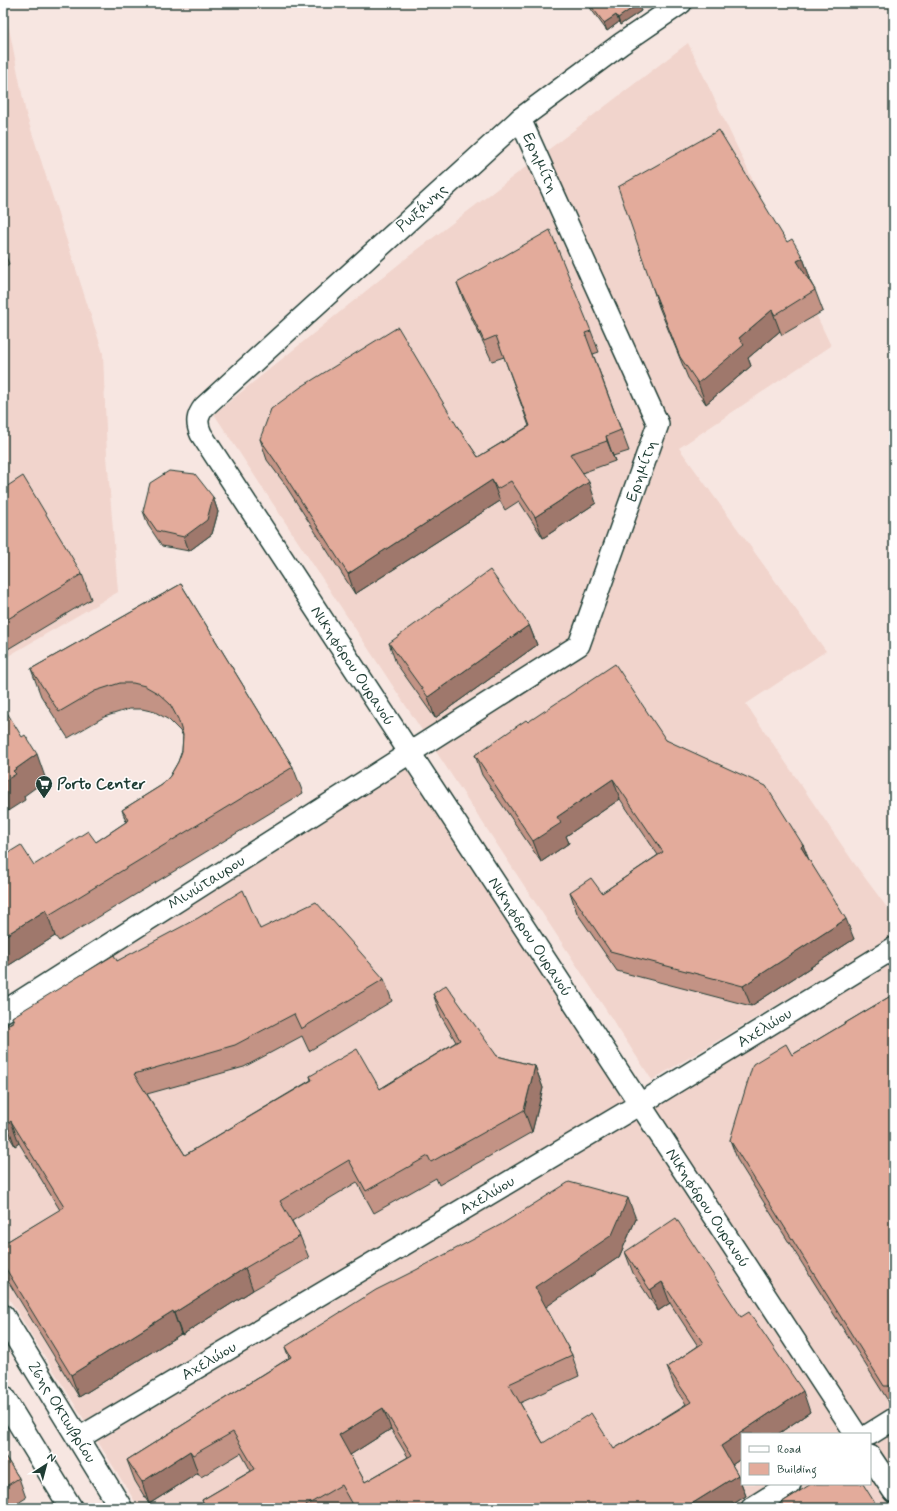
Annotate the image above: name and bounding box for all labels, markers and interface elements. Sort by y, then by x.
street label: Ερημίτη [517,129,563,197]
street label: Ρωξάνης [392,179,452,237]
street label: Ερημίτη [621,437,662,505]
street label: Νικηφόρου Ουρανού [306,602,400,730]
supermarket icon: Porto Center [34,774,54,799]
place label: Porto Center [57,774,146,795]
street label: Μινώταυρου [164,850,249,915]
street label: Νικηφόρου Ουρανού [483,873,577,1001]
street label: Αχελώου [733,1003,796,1052]
street label: Νικηφόρου Ουρανού [661,1144,755,1272]
street label: Αχελώου [456,1170,519,1220]
street label: Αχελώου [177,1336,240,1385]
street label: 26ης Οκτωβρίου [23,1358,101,1467]
legend [741,1433,871,1485]
text: Road [777,1442,801,1458]
north arrow [26,1445,66,1485]
text: N [44,1450,58,1466]
text: Building [777,1462,817,1479]

